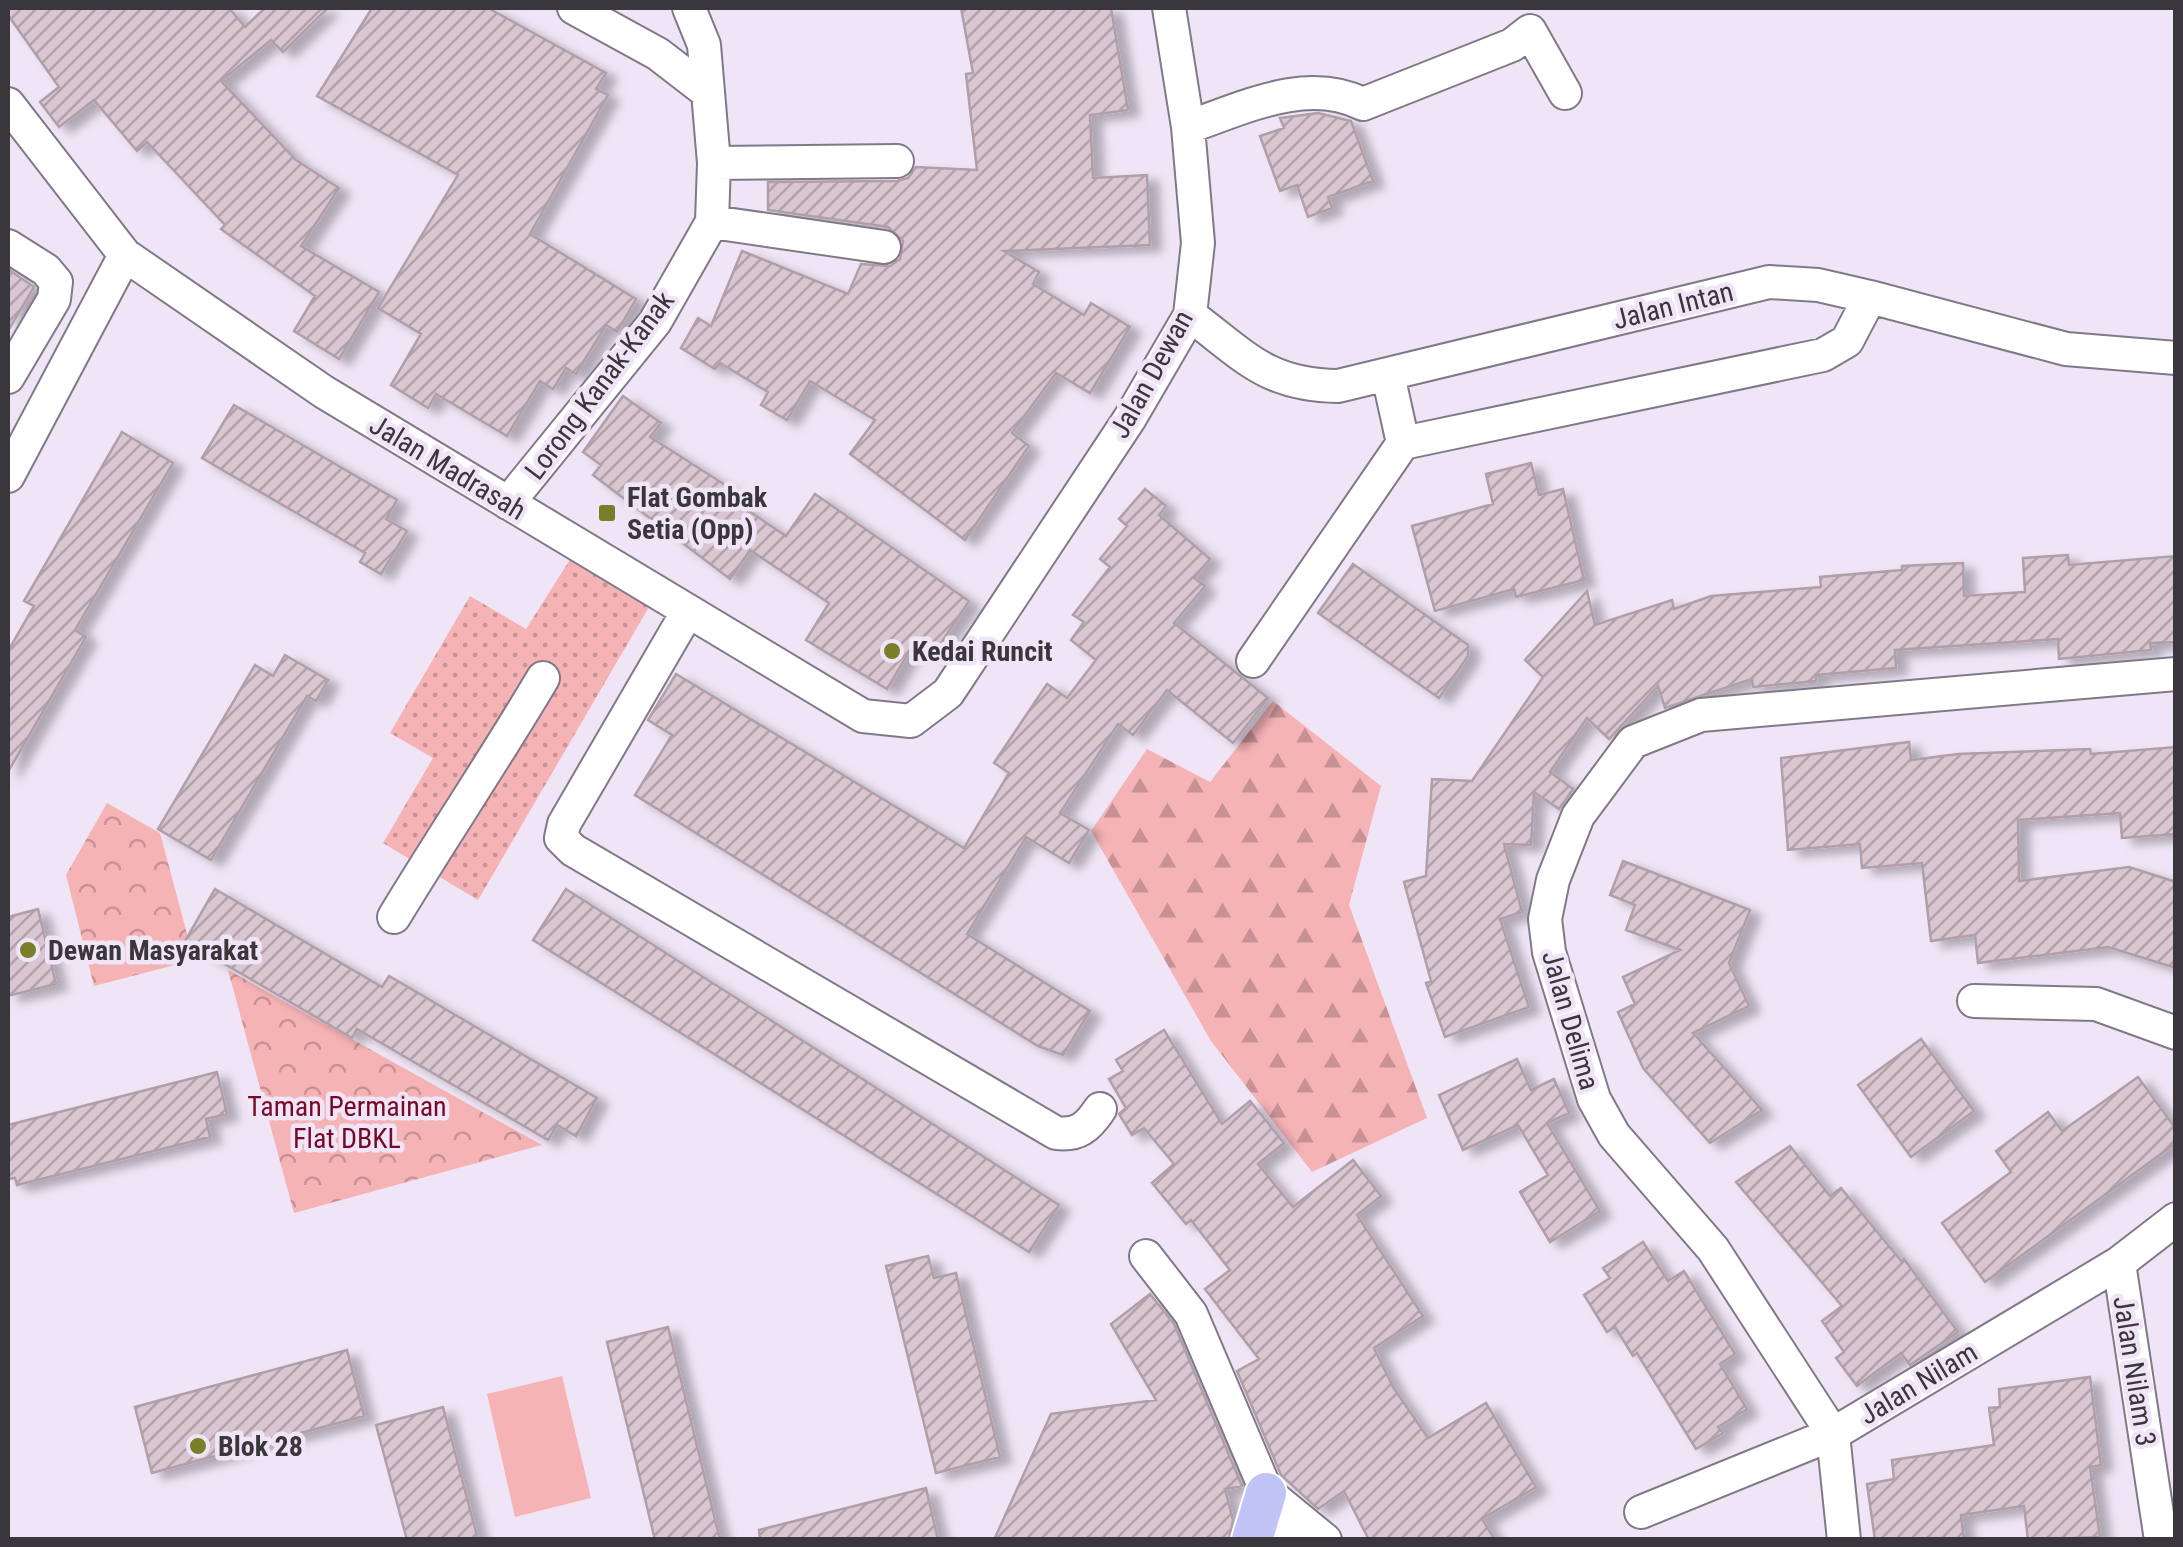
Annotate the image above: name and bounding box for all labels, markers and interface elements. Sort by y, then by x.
street label: Jalan Intan [1610,275,1737,336]
street label: Lorong Kanak-Kanak [518,284,681,486]
street label: Jalan Dewan [1103,305,1200,444]
street label: Jalan Madrasah [364,408,532,527]
place label: Flat Gombak Setia (Opp) [627,481,768,546]
marker: Flat Gombak Setia (Opp) [596,502,618,524]
place label: Kedai Runcit [912,635,1053,668]
marker: Kedai Runcit [881,640,903,662]
place label: Dewan Masyarakat [48,934,258,967]
marker: Dewan Masyarakat [17,939,39,961]
street label: Jalan Delima [1535,947,1606,1094]
park label: Taman Permainan Flat DBKL [247,1090,447,1155]
street label: Jalan Nilam 3 [2106,1294,2163,1449]
street label: Jalan Nilam [1853,1335,1983,1431]
place label: Blok 28 [218,1430,303,1463]
marker: Blok 28 [187,1435,209,1457]

